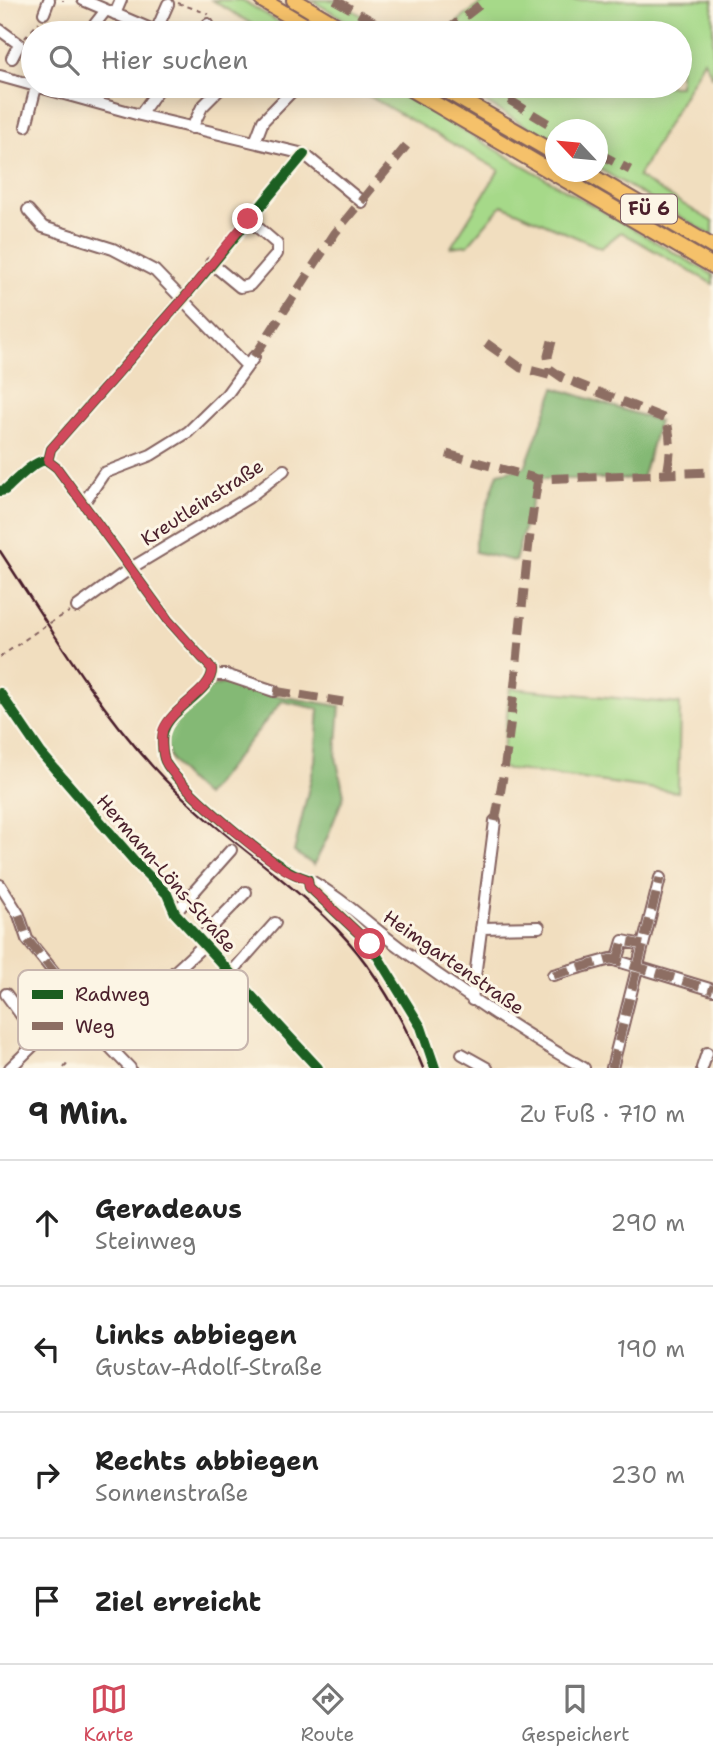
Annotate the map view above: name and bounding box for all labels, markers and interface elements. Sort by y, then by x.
search box [21,21,692,98]
icon: search [45,41,83,79]
text: Hier suchen [101,42,248,77]
north arrow [545,119,608,182]
road number: FÜ 6 [621,194,677,224]
route end [232,203,263,234]
street label: Kreutleinstraße [136,453,268,551]
street label: Hermann-Löns-Straße [91,789,242,958]
street label: Heimgartenstraße [378,904,529,1020]
route start [354,928,385,959]
legend [18,970,248,1050]
text: Radweg [75,982,150,1007]
text: Weg [75,1014,115,1039]
text: 9 Min. [28,1093,128,1134]
text: Zu Fuß · 710 m [520,1099,685,1129]
text: Geradeaus [95,1191,242,1226]
icon: ahead [28,1204,66,1242]
text: 290 m [611,1208,685,1238]
text: Steinweg [95,1226,196,1256]
text: Links abbiegen [95,1317,297,1352]
icon: left [28,1330,66,1368]
text: 190 m [617,1334,685,1364]
text: Gustav-Adolf-Straße [95,1352,323,1382]
text: Rechts abbiegen [95,1443,319,1478]
icon: right [28,1456,66,1494]
text: 230 m [611,1460,685,1490]
text: Sonnenstraße [95,1478,249,1508]
icon: arrive [28,1582,66,1620]
text: Ziel erreicht [95,1584,261,1619]
tab: Karte [84,1680,134,1747]
tab: Route [301,1680,354,1747]
tab: Gespeichert [521,1680,629,1747]

